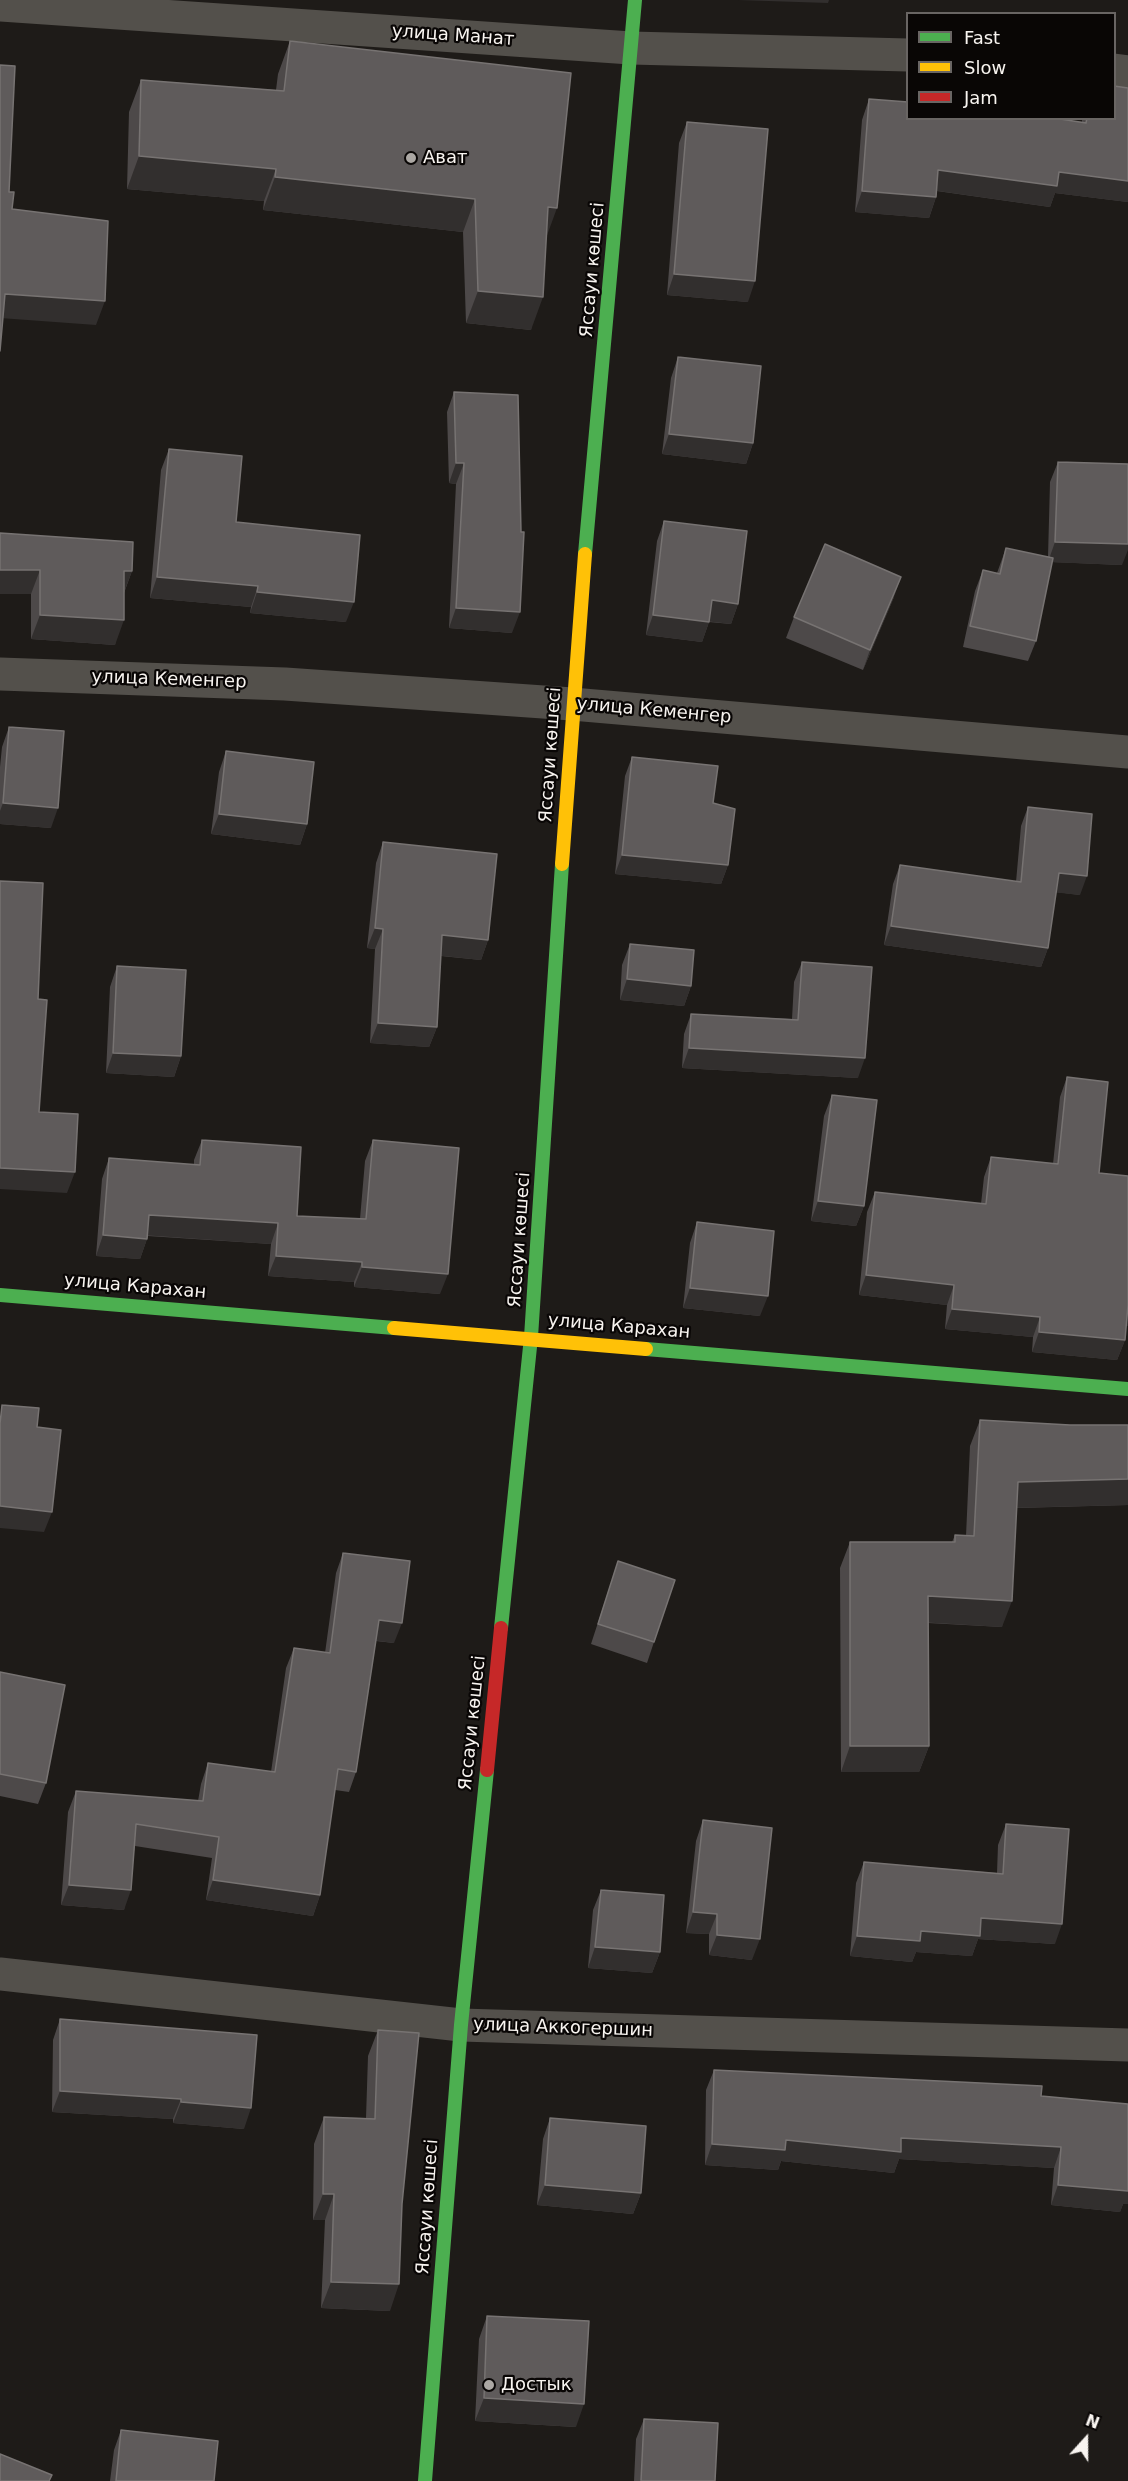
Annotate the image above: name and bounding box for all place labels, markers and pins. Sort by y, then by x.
place label: Ават [423,147,467,169]
marker: Ават [404,151,418,165]
place label: Достык [501,2374,572,2396]
marker: Достык [482,2378,496,2392]

